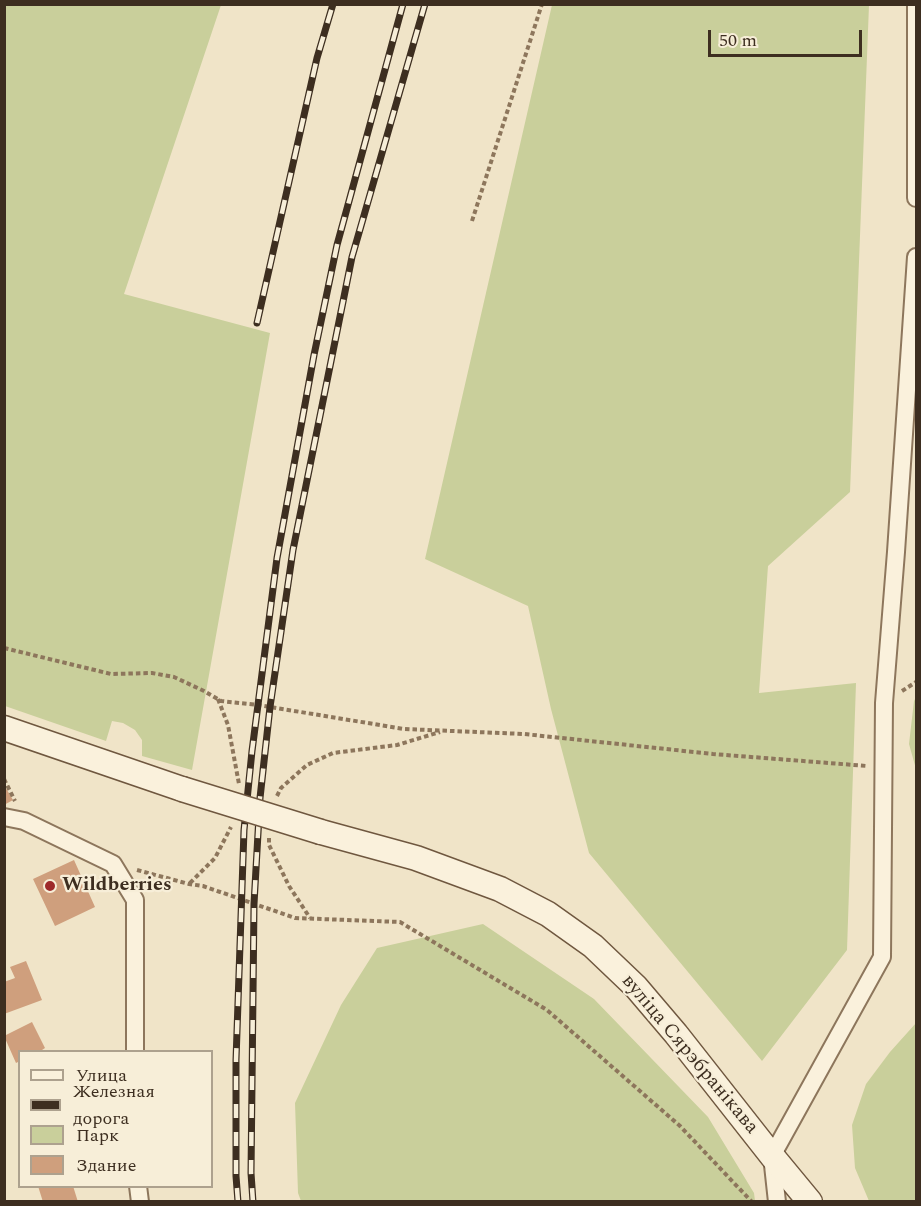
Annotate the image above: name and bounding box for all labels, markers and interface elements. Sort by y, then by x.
scale bar [711,18,866,56]
text: 50 m [719,27,757,54]
place label: Wildberries [62,874,172,898]
marker: Wildberries [43,879,57,893]
street label: вуліца Сярэбранікава [615,970,763,1140]
legend [18,1050,213,1188]
text: Улица [76,1062,127,1089]
text: Железная дорога [73,1078,155,1132]
text: Парк [76,1122,119,1149]
text: Здание [76,1152,136,1179]

